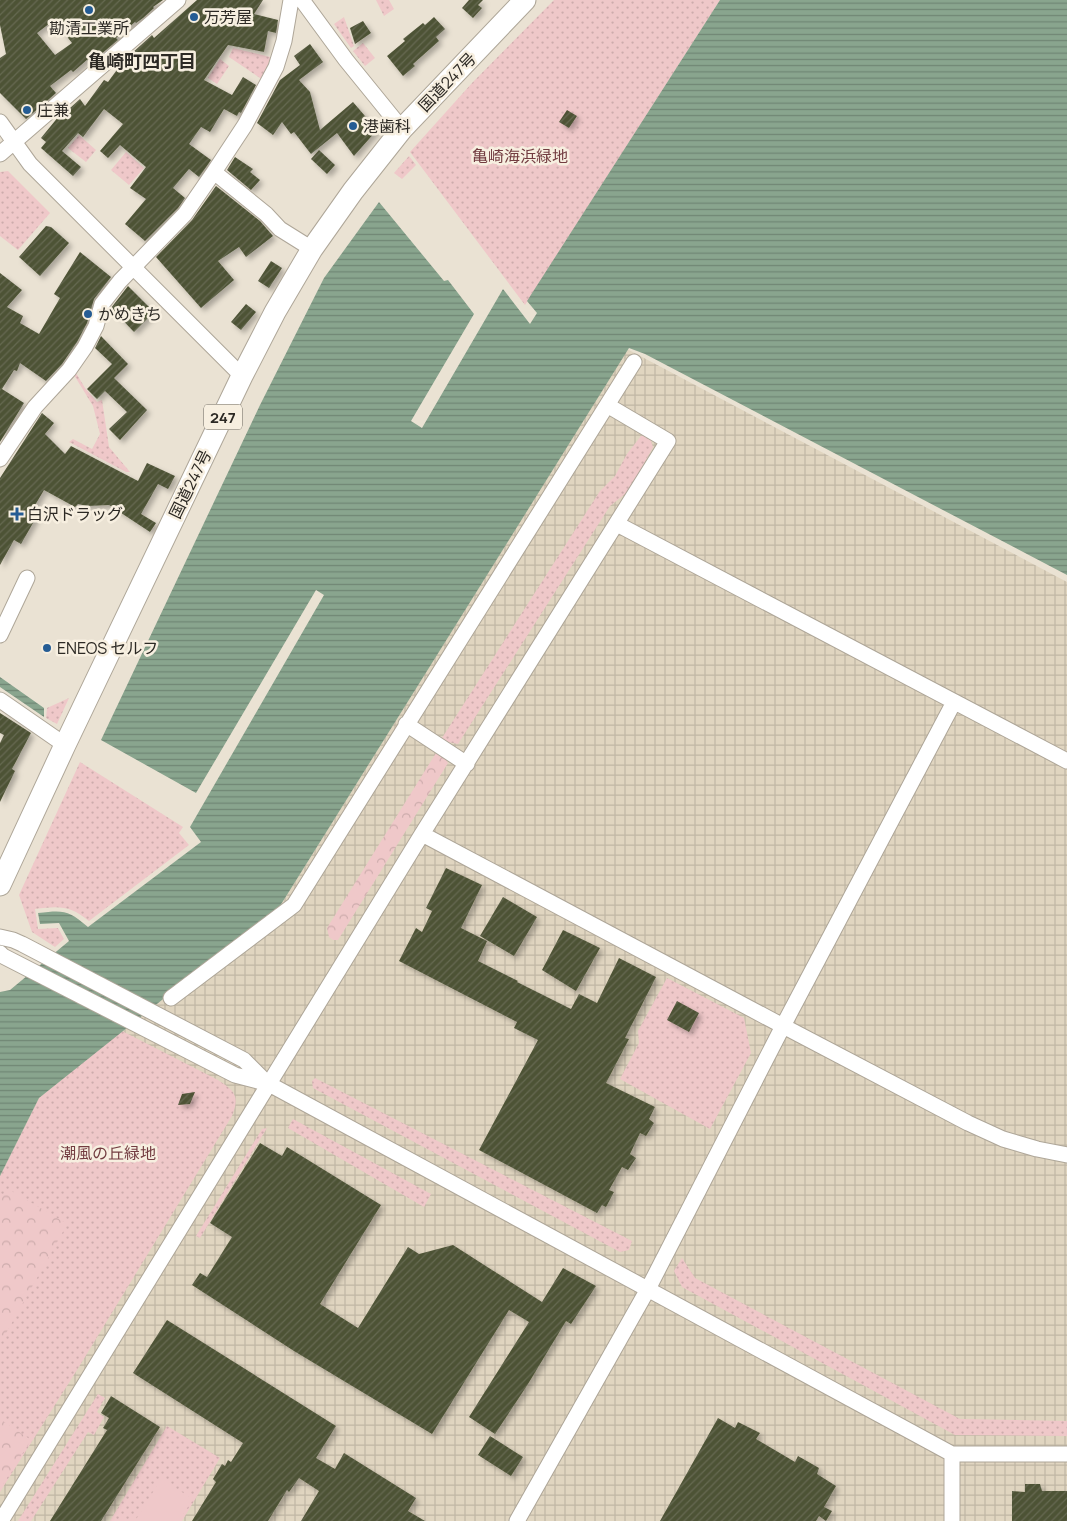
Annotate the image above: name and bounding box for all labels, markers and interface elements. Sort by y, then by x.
marker: 勘清工業所 [83,4,95,16]
place label: 万芳屋 [204,6,252,28]
marker: 万芳屋 [188,11,200,23]
place label: 勘清工業所 [49,17,129,39]
street label: 国道247号 [413,48,481,116]
district label: 亀崎町四丁目 [88,49,196,73]
place label: 庄兼 [37,99,69,121]
marker: 庄兼 [21,104,33,116]
place label: 港歯科 [363,115,411,137]
marker: 港歯科 [347,120,359,132]
park label: 亀崎海浜緑地 [472,145,568,167]
place label: かめきち [98,303,162,325]
marker: かめきち [82,308,94,320]
road number: 247 [204,404,242,430]
street label: 国道247号 [164,446,216,522]
place label: 白沢ドラッグ [27,503,123,525]
marker: 白沢ドラッグ [11,508,23,520]
place label: ENEOS セルフ [57,637,158,659]
marker: ENEOS セルフ [41,642,53,654]
park label: 潮風の丘緑地 [60,1142,156,1164]

